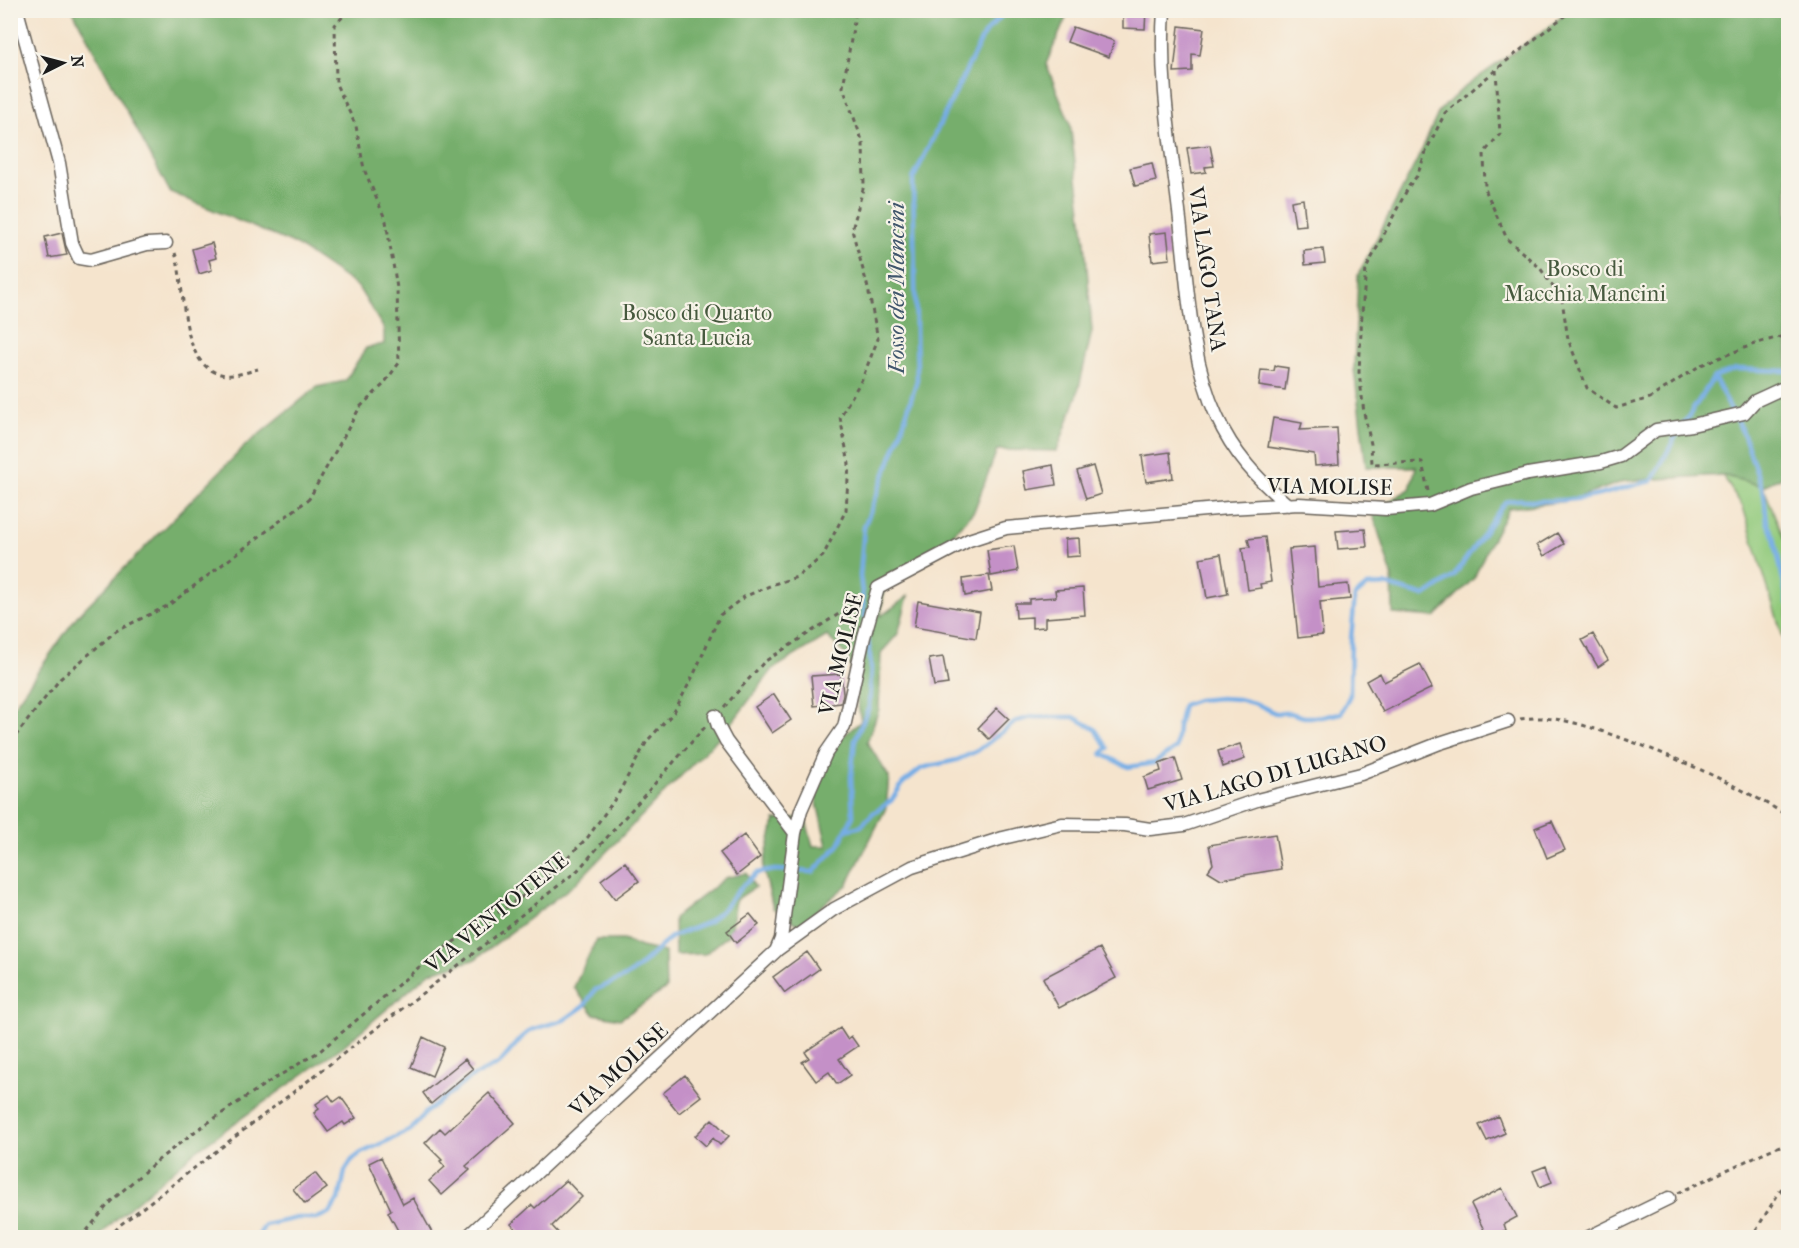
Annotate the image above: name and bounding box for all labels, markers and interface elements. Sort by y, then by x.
north arrow [33,33,93,93]
text: N [67,54,88,69]
street label: VIA LAGO TANA [1182,184,1232,354]
water label: Fosso dei Mancini [882,200,910,375]
park label: Bosco di Macchia Mancini [1504,256,1666,307]
park label: Bosco di Quarto Santa Lucia [622,300,772,351]
street label: VIA MOLISE [1266,473,1393,501]
street label: VIA MOLISE [813,590,869,719]
street label: VIA LAGO DI LUGANO [1160,730,1390,818]
street label: VIA VENTOTENE [419,847,574,979]
street label: VIA MOLISE [563,1017,673,1123]

